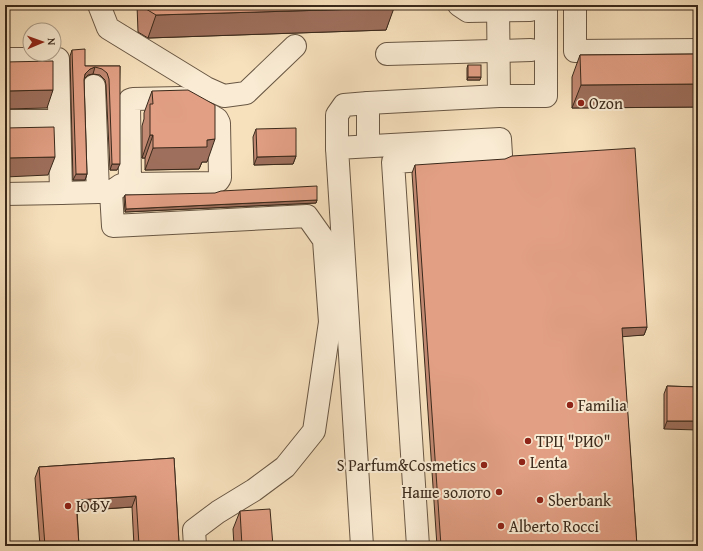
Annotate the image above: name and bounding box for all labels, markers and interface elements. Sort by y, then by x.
north arrow [22,22,62,62]
text: N [44,38,60,46]
place label: Ozon [589,91,623,115]
marker: Ozon [576,98,586,108]
place label: Familia [578,393,627,417]
marker: Familia [565,400,575,410]
place label: ТРЦ "РИО" [536,429,611,453]
marker: ТРЦ "РИО" [523,436,533,446]
place label: Lenta [530,450,568,474]
place label: S Parfum&Cosmetics [337,453,476,477]
marker: Lenta [517,457,527,467]
marker: S Parfum&Cosmetics [479,460,489,470]
place label: Наше золото [402,480,491,504]
marker: Наше золото [494,487,504,497]
place label: Sberbank [548,488,612,512]
place label: ЮФУ [76,494,110,518]
marker: Sberbank [535,495,545,505]
marker: ЮФУ [63,501,73,511]
place label: Alberto Rocci [509,514,599,538]
marker: Alberto Rocci [496,521,506,531]

